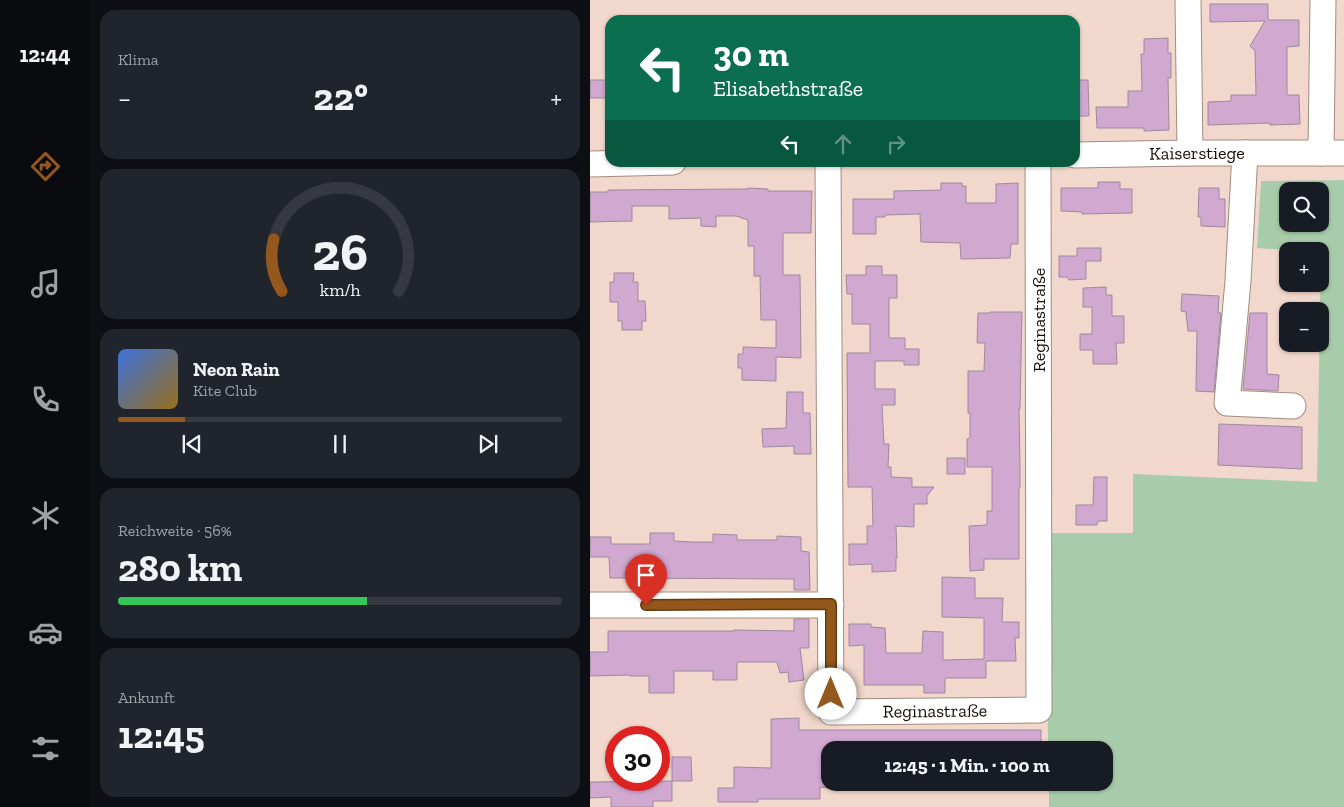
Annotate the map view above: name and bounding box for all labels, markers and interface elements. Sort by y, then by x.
text: 30 m [713,33,789,75]
icon: left [630,35,695,100]
text: 12:44 [19,41,71,68]
text: Klima [118,50,159,69]
text: 22° [313,74,368,120]
text: Elisabethstraße [713,75,863,102]
text: − [118,82,131,115]
text: + [550,82,562,115]
icon: left [776,130,804,158]
icon: ahead [829,130,857,158]
icon: right [882,130,910,158]
street label: Kaiserstiege [1149,142,1245,165]
icon: directions [28,149,63,184]
map controls [1279,182,1329,352]
button: search [1279,182,1329,232]
text: 26 [312,221,368,283]
button: + [1279,242,1329,292]
icon: music [28,266,63,301]
street label: Reginastraße [1028,268,1050,372]
text: km/h [320,279,360,301]
button: − [1279,302,1329,352]
text: Neon Rain [193,358,280,381]
text: Kite Club [193,381,257,400]
icon: phone [28,382,63,417]
icon: previous [178,430,206,458]
icon: pause [326,430,354,458]
icon: next [474,430,502,458]
icon: climate [28,498,63,533]
text: Reichweite · 56% [118,521,232,540]
text: 280 km [118,545,242,591]
pin [625,554,667,605]
icon: arrive [632,561,660,589]
icon: car [28,615,63,650]
position arrow [804,667,856,719]
text: Ankunft [118,688,175,707]
street label: Reginastraße [883,699,987,723]
text: 12:45 [118,712,205,758]
speed limit sign: 30 [605,726,670,791]
icon: filters [28,731,63,766]
text: 12:45 · 1 Min. · 100 m [884,754,1050,777]

